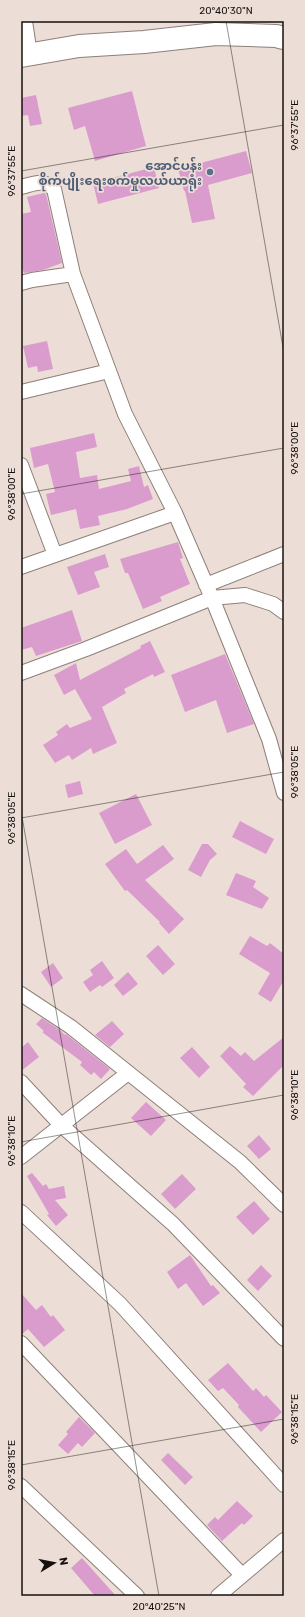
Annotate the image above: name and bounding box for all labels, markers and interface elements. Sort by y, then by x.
text: 20°40'30"N [199,5,253,17]
text: 96°37'55"E [289,100,301,150]
text: 96°37'55"E [6,146,18,196]
place label: အောင်ပန်း စိုက်ပျိုးရေးစက်မှုလယ်ယာရုံး [39,156,202,192]
marker: အောင်ပန်း စိုက်ပျိုးရေးစက်မှုလယ်ယာရုံး [205,167,215,177]
text: 96°38'00"E [289,422,301,474]
text: 96°38'00"E [6,468,18,520]
text: 96°38'05"E [289,746,301,798]
text: 96°38'05"E [6,792,18,844]
text: 96°38'10"E [289,1070,301,1120]
text: 96°38'10"E [6,1116,18,1166]
text: 96°38'15"E [289,1394,301,1444]
text: 96°38'15"E [6,1440,18,1490]
north arrow [34,1543,74,1583]
text: N [56,1556,70,1566]
text: 20°40'25"N [133,1601,185,1613]

